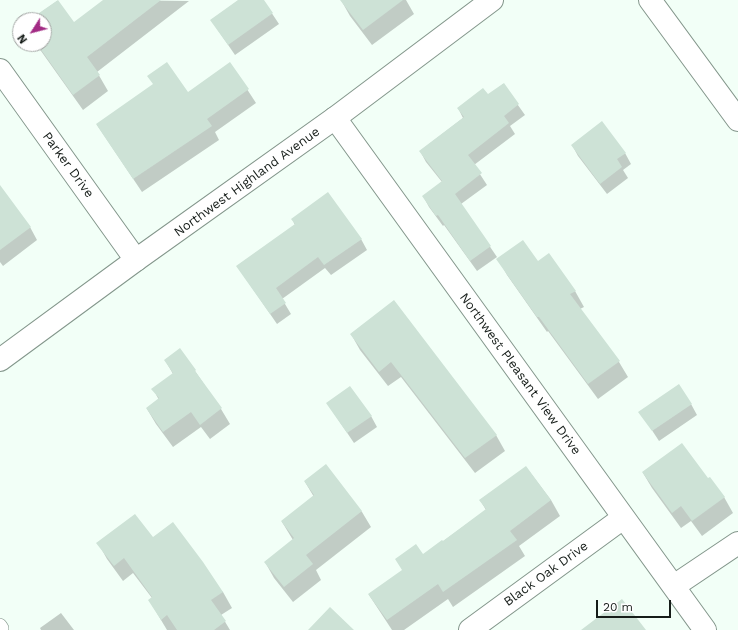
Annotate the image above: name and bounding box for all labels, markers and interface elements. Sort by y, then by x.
north arrow [12,12,52,52]
text: N [15,32,30,46]
street label: Northwest Highland Avenue [171,124,323,240]
street label: Parker Drive [39,129,97,201]
street label: Northwest Pleasant View Drive [456,290,584,458]
street label: Black Oak Drive [501,538,591,610]
scale bar [598,592,673,618]
text: 20 m [603,600,633,614]

